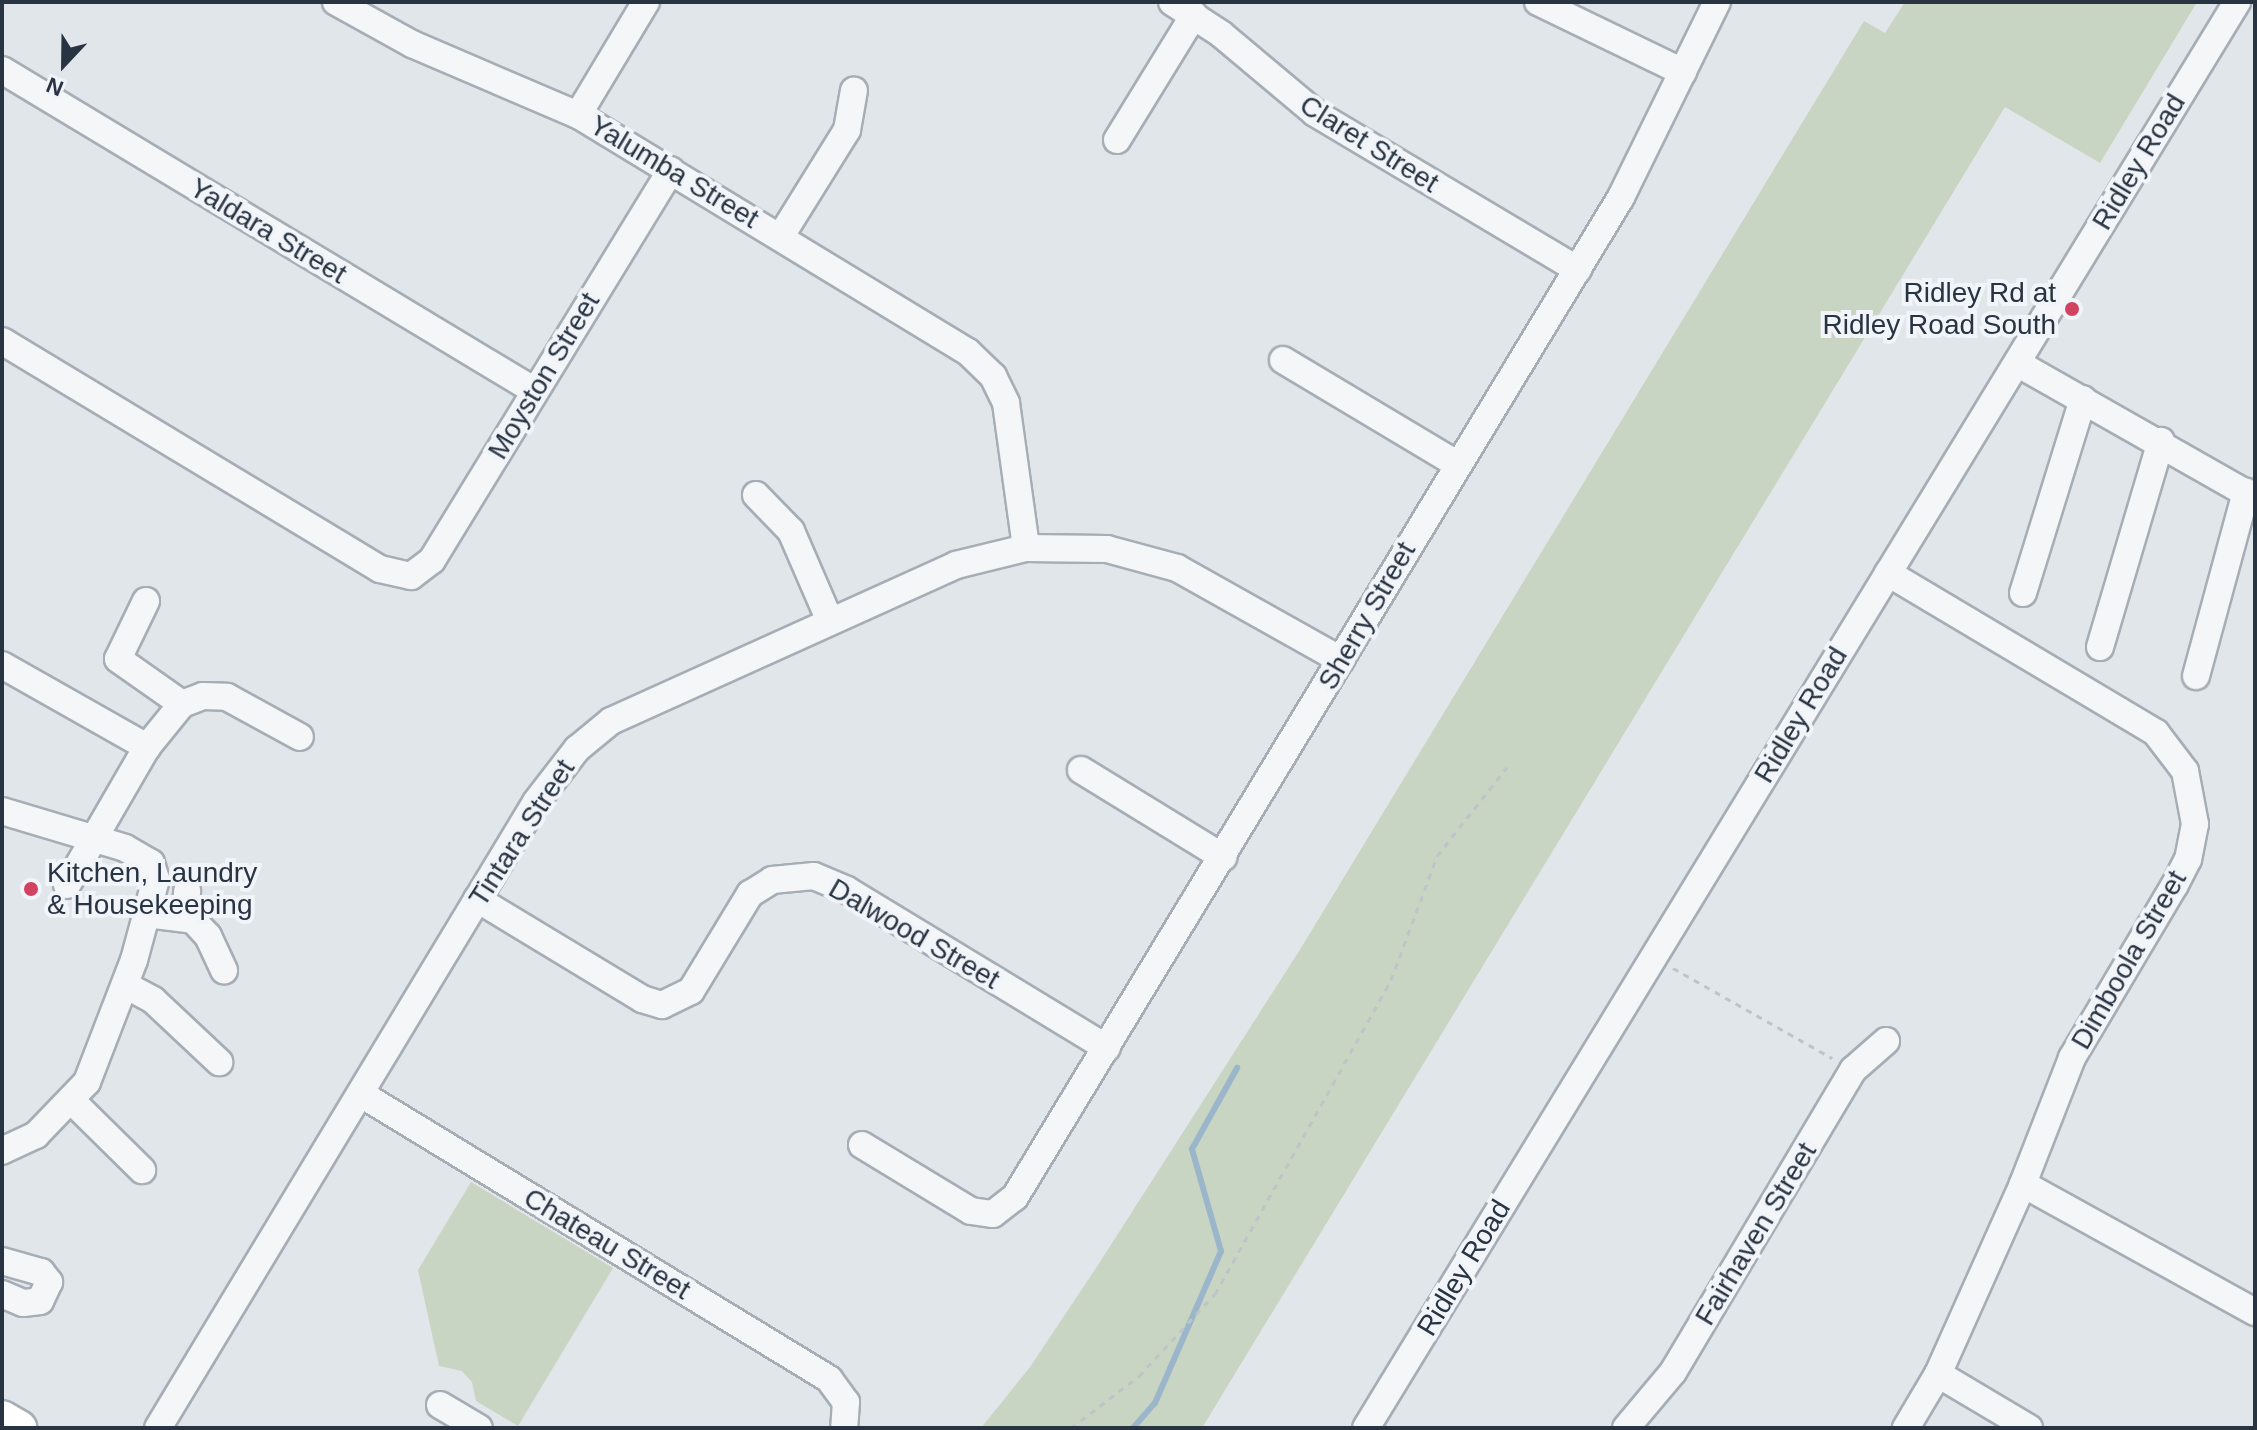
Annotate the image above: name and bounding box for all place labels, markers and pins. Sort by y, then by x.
place label: Ridley Rd at Ridley Road South [1823,276,2056,342]
marker: Ridley Rd at Ridley Road South [2063,300,2081,318]
place label: Kitchen, Laundry & Housekeeping [47,856,257,922]
marker: Kitchen, Laundry & Housekeeping [22,880,40,898]

